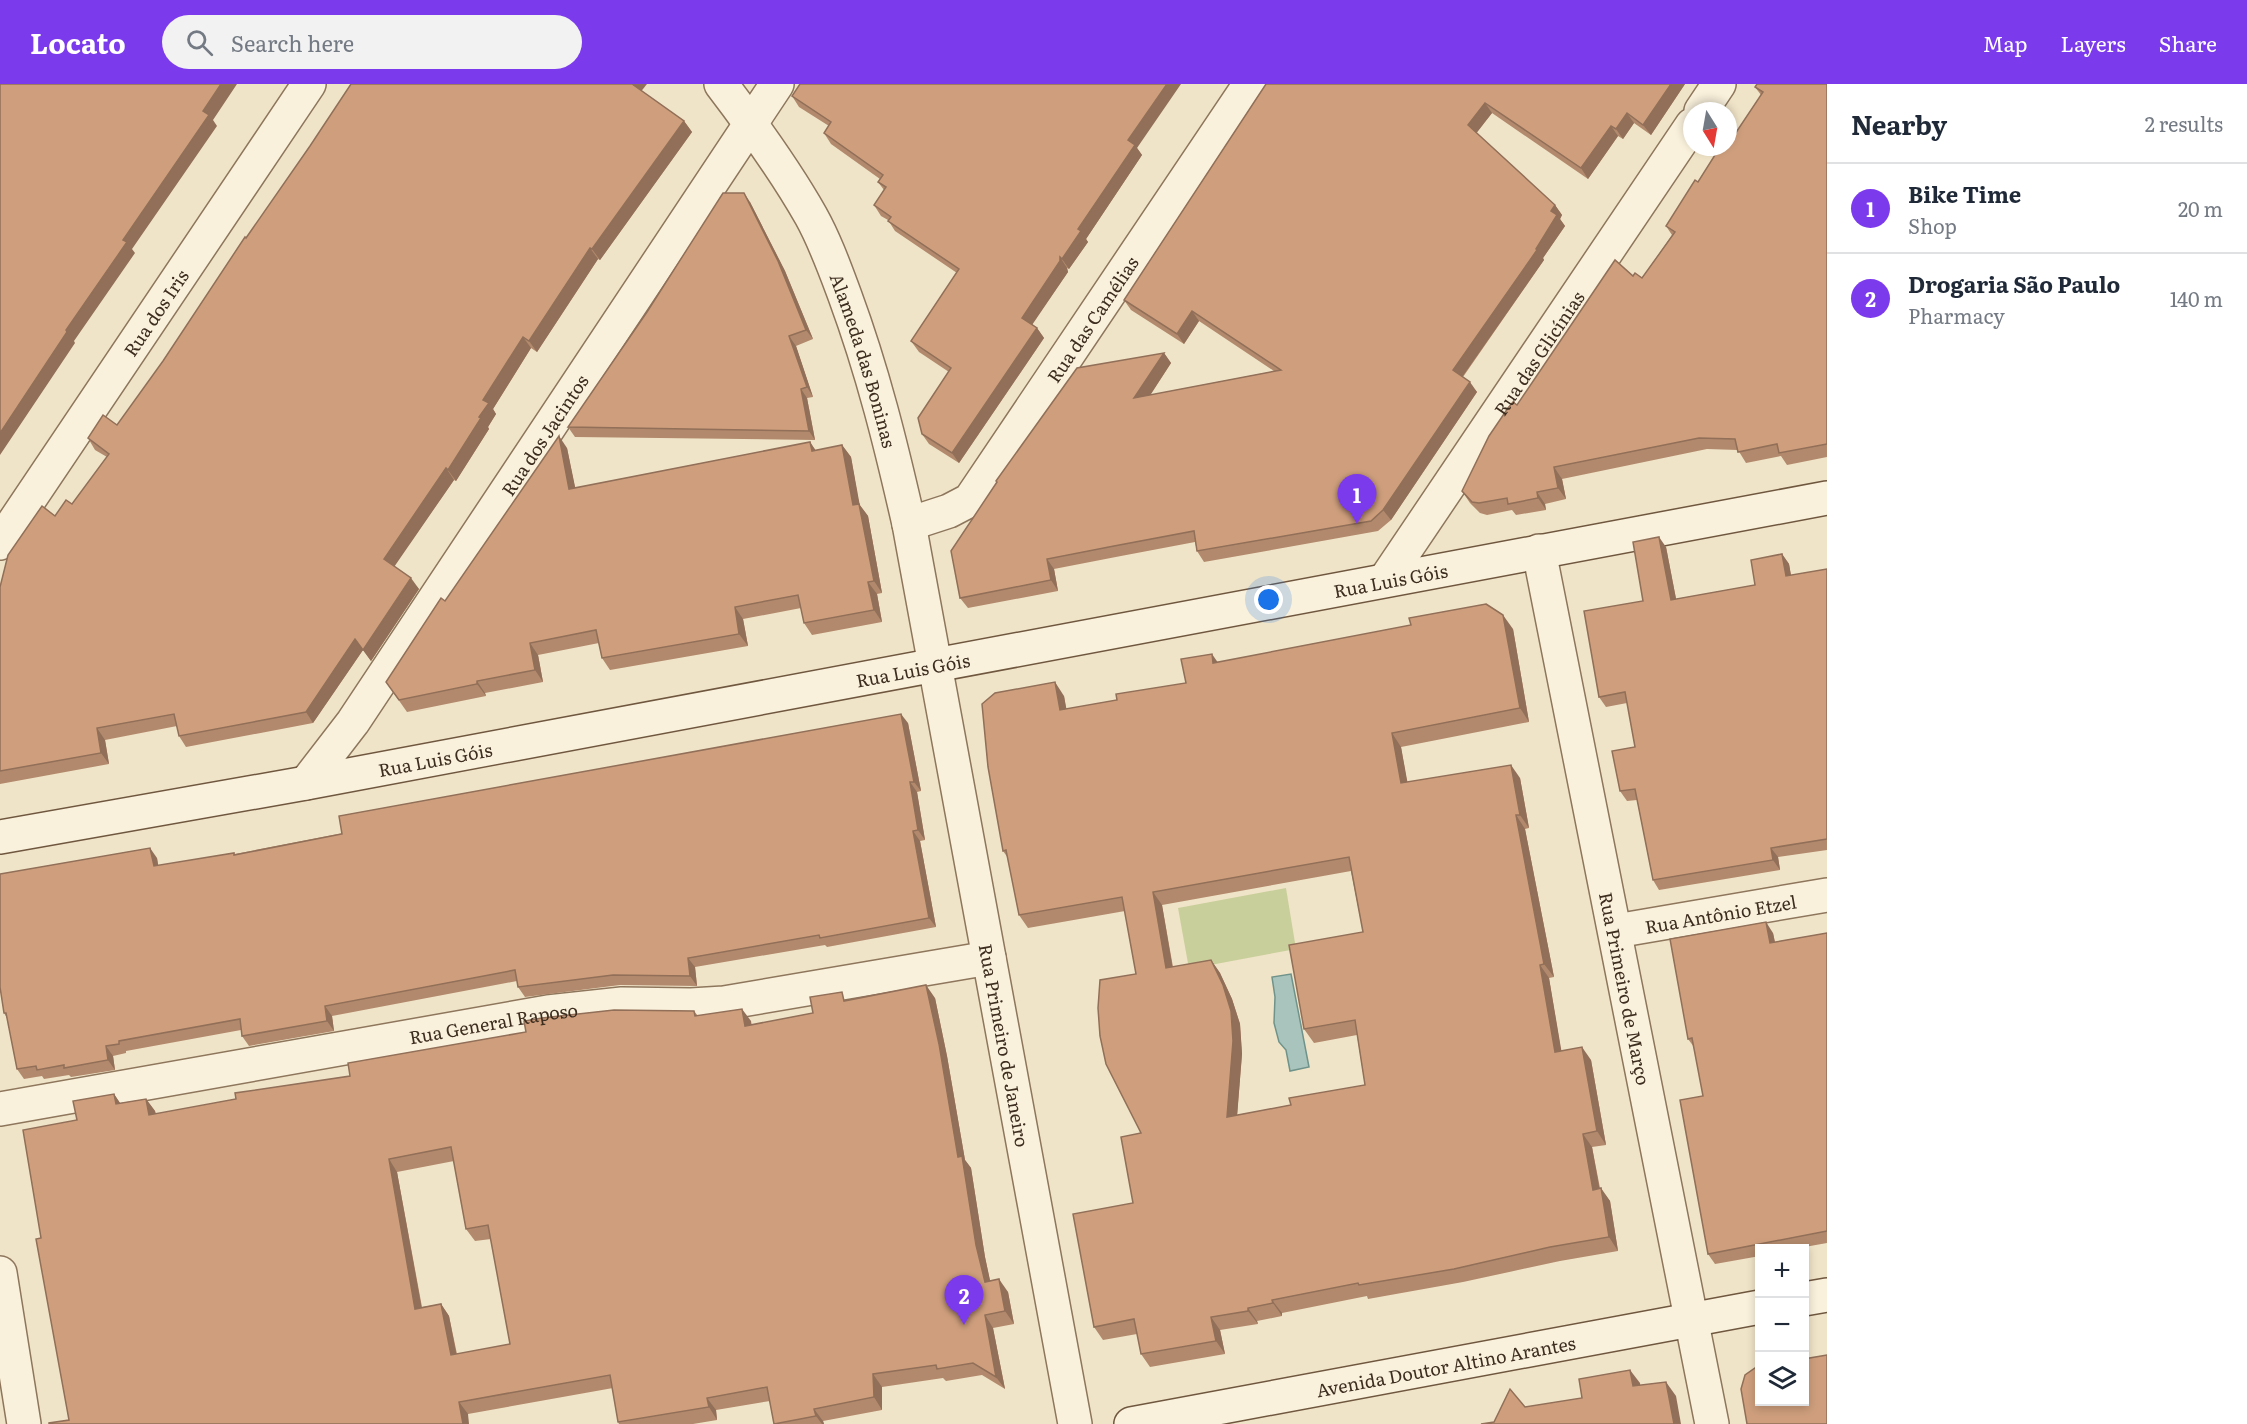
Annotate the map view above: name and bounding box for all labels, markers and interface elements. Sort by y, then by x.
search box [162,15,582,69]
text: Locato [30,21,126,63]
icon: search [183,26,216,59]
text: Search here [231,26,354,59]
text: Map [1983,27,2028,58]
text: Layers [2061,27,2126,58]
text: Share [2159,27,2217,58]
north arrow [1683,102,1737,156]
text: Nearby [1851,104,1947,143]
text: 2 results [2145,108,2223,138]
text: Bike Time [1908,177,2021,210]
text: 1 [1866,193,1875,223]
text: 20 m [2178,193,2223,223]
text: Shop [1908,210,1957,240]
street label: Rua das Camélias [1040,250,1144,388]
street label: Rua dos Iris [116,263,194,361]
text: Drogaria São Paulo [1908,267,2120,300]
street label: Alameda das Boninas [824,269,904,450]
text: 2 [1865,283,1876,313]
text: 140 m [2170,283,2223,313]
street label: Rua das Glicínias [1486,285,1590,421]
text: Pharmacy [1908,300,2005,330]
street label: Rua dos Jacintos [494,369,594,501]
pin: 1 [1338,474,1376,524]
street label: Rua Luis Góis [1331,556,1450,604]
your location [1254,585,1283,614]
street label: Rua Luis Góis [853,645,972,693]
street label: Rua Luis Góis [376,735,494,783]
street label: Rua Antônio Etzel [1643,887,1798,939]
street label: Rua Primeiro de Março [1593,890,1658,1087]
street label: Rua Primeiro de Janeiro [973,941,1037,1149]
street label: Rua General Raposo [407,995,579,1050]
map controls [1755,1244,1809,1406]
button: + [1755,1244,1809,1298]
pin: 2 [944,1276,984,1325]
button: − [1755,1298,1809,1352]
street label: Avenida Doutor Altino Arantes [1314,1328,1577,1403]
button: layers [1755,1352,1809,1406]

